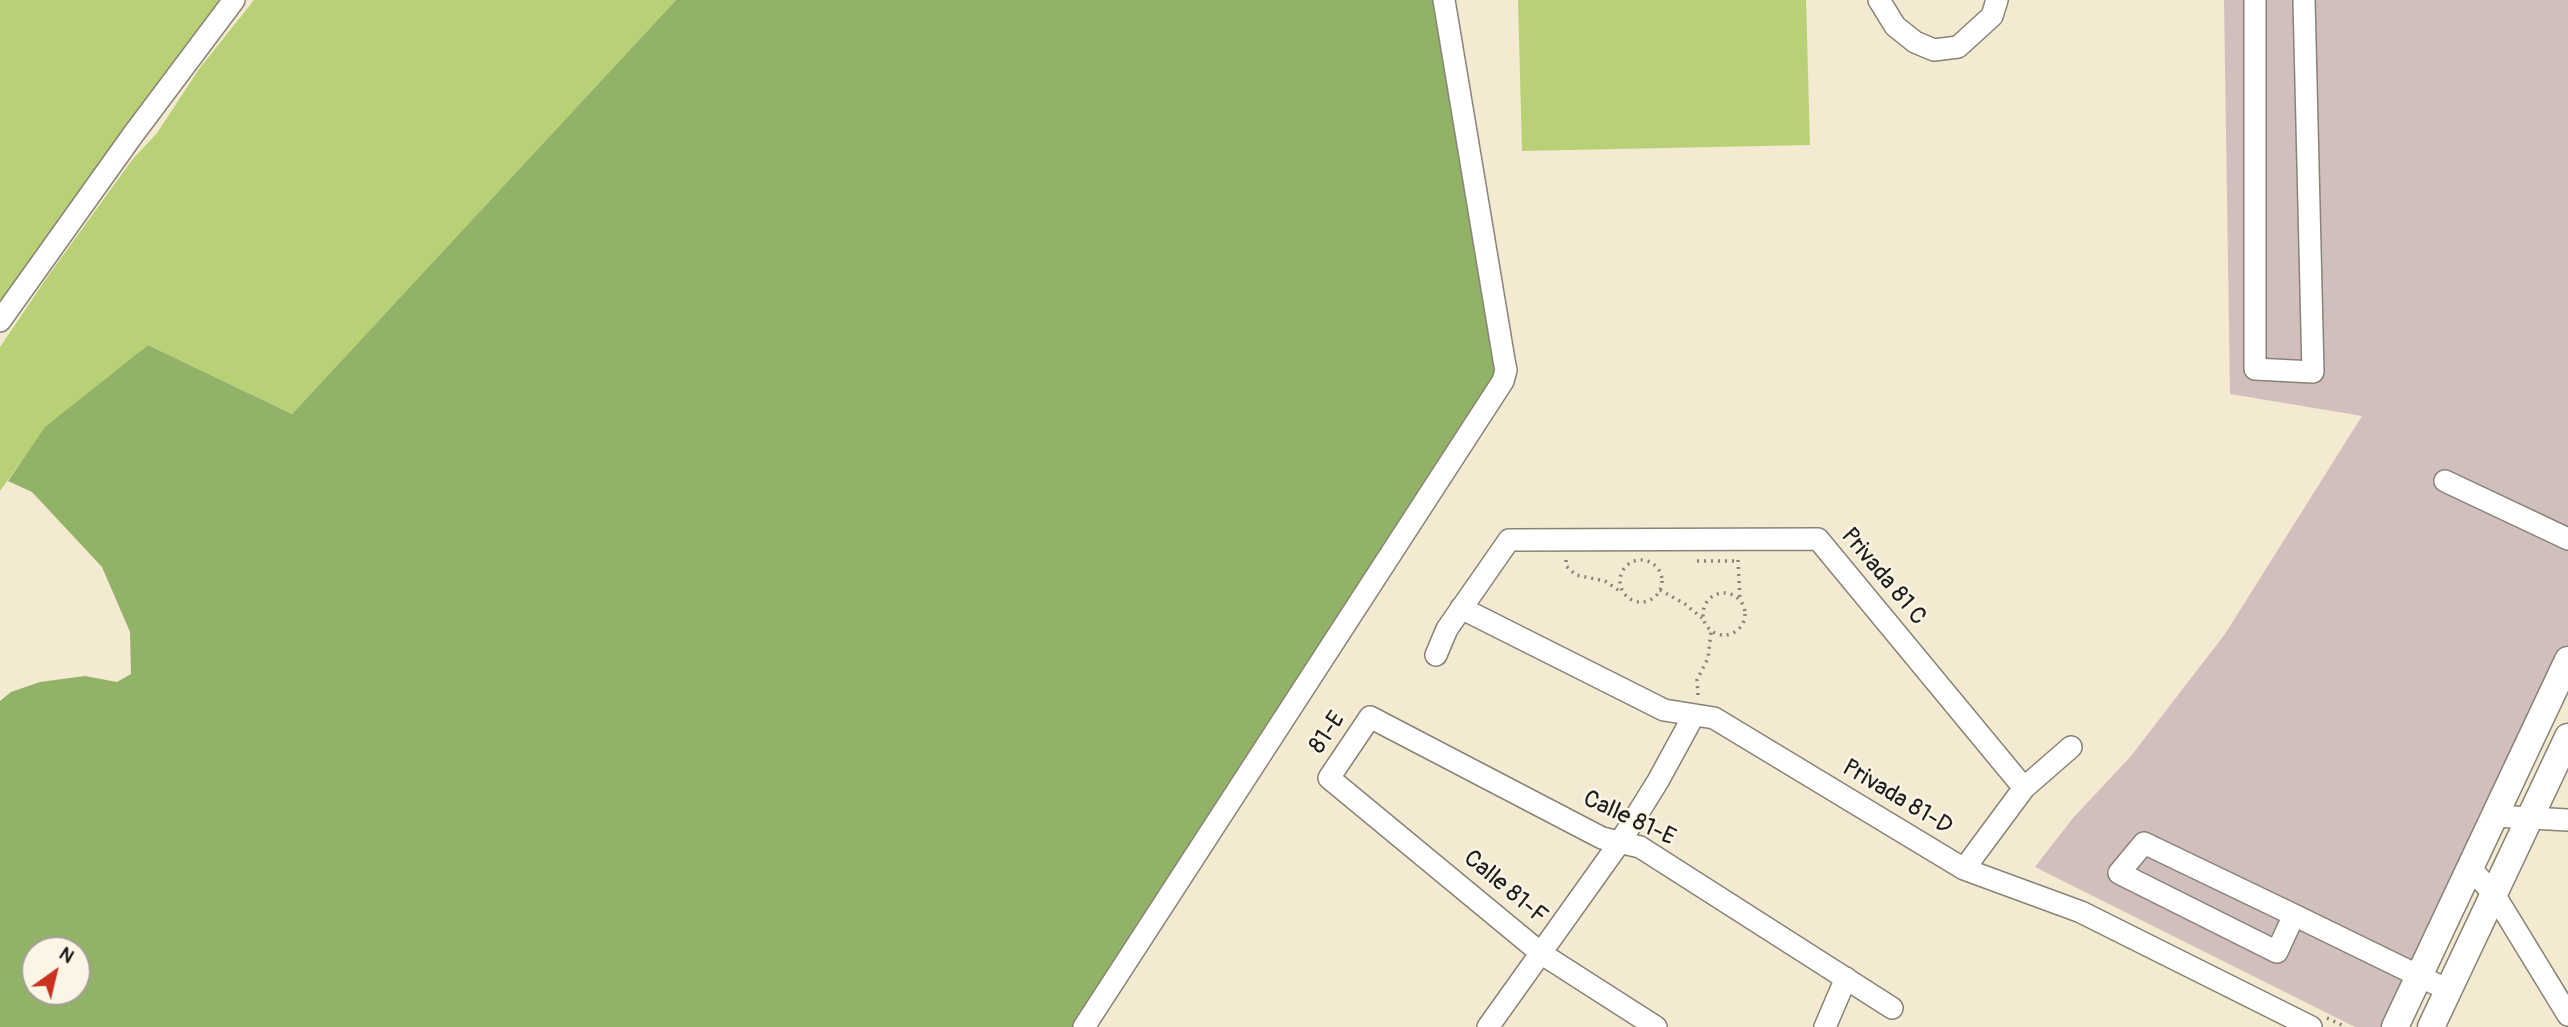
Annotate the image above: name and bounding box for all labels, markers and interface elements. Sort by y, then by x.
street label: Privada 81 C [1834,523,1932,631]
street label: 81-E [1304,707,1352,759]
street label: Privada 81-D [1837,754,1957,842]
street label: Calle 81-E [1578,785,1680,853]
street label: Calle 81-F [1457,845,1553,931]
north arrow [21,936,91,1006]
text: N [55,942,79,969]

